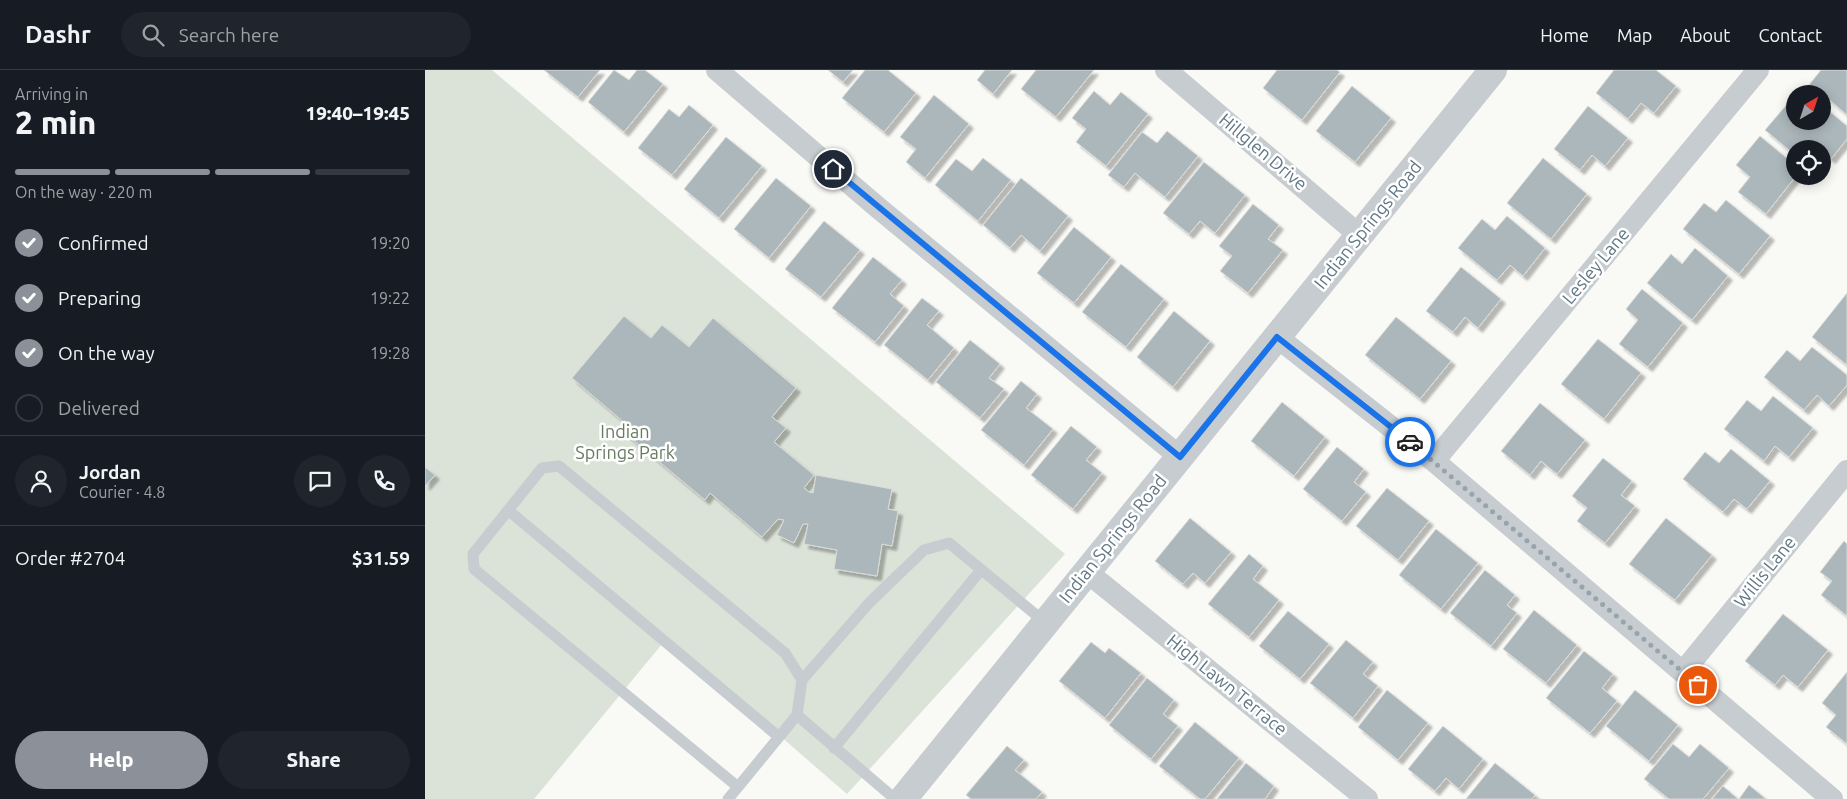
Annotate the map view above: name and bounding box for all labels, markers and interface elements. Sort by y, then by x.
search box [121,12,471,57]
text: Dashr [25,21,91,48]
icon: search [139,21,167,49]
text: Search here [179,24,279,46]
text: Home [1540,25,1589,45]
text: Map [1617,25,1652,45]
text: About [1680,25,1730,45]
text: Contact [1758,25,1822,45]
text: Arriving in [15,85,88,103]
north arrow [1786,85,1831,130]
map controls [1786,85,1831,185]
text: 19:40–19:45 [305,102,410,124]
text: 2 min [15,104,96,140]
street label: Hillglen Drive [1216,109,1312,194]
button: locate [1786,140,1831,185]
pin [812,148,854,190]
icon: home [819,155,847,183]
street label: Indian Springs Road [1310,156,1425,292]
text: On the way · 220 m [15,183,152,201]
street label: Lesley Lane [1558,223,1633,307]
icon: check [15,229,43,257]
text: Confirmed [58,232,149,254]
text: 19:20 [370,234,410,252]
icon: check [15,284,43,312]
text: Preparing [58,287,142,309]
text: 19:22 [370,289,410,307]
icon: check [15,339,43,367]
text: On the way [58,342,155,364]
text: 19:28 [370,344,410,362]
text: Delivered [58,397,140,419]
courier [1385,417,1435,467]
park label: Indian Springs Park [575,421,675,462]
icon: car [1396,428,1424,456]
button: person [15,455,67,507]
button: chat [294,455,346,507]
button: phone [358,455,410,507]
text: Jordan [79,461,141,483]
street label: Indian Springs Road [1055,470,1170,606]
text: Courier · 4.8 [79,483,165,501]
street label: Willis Lane [1729,532,1799,611]
text: Order #2704 [15,547,125,569]
text: $31.59 [352,547,410,569]
street label: High Lawn Terrace [1164,630,1292,739]
pin [1677,664,1719,706]
icon: bag [1684,671,1712,699]
button: Help [15,731,208,789]
button: Share [218,731,410,789]

